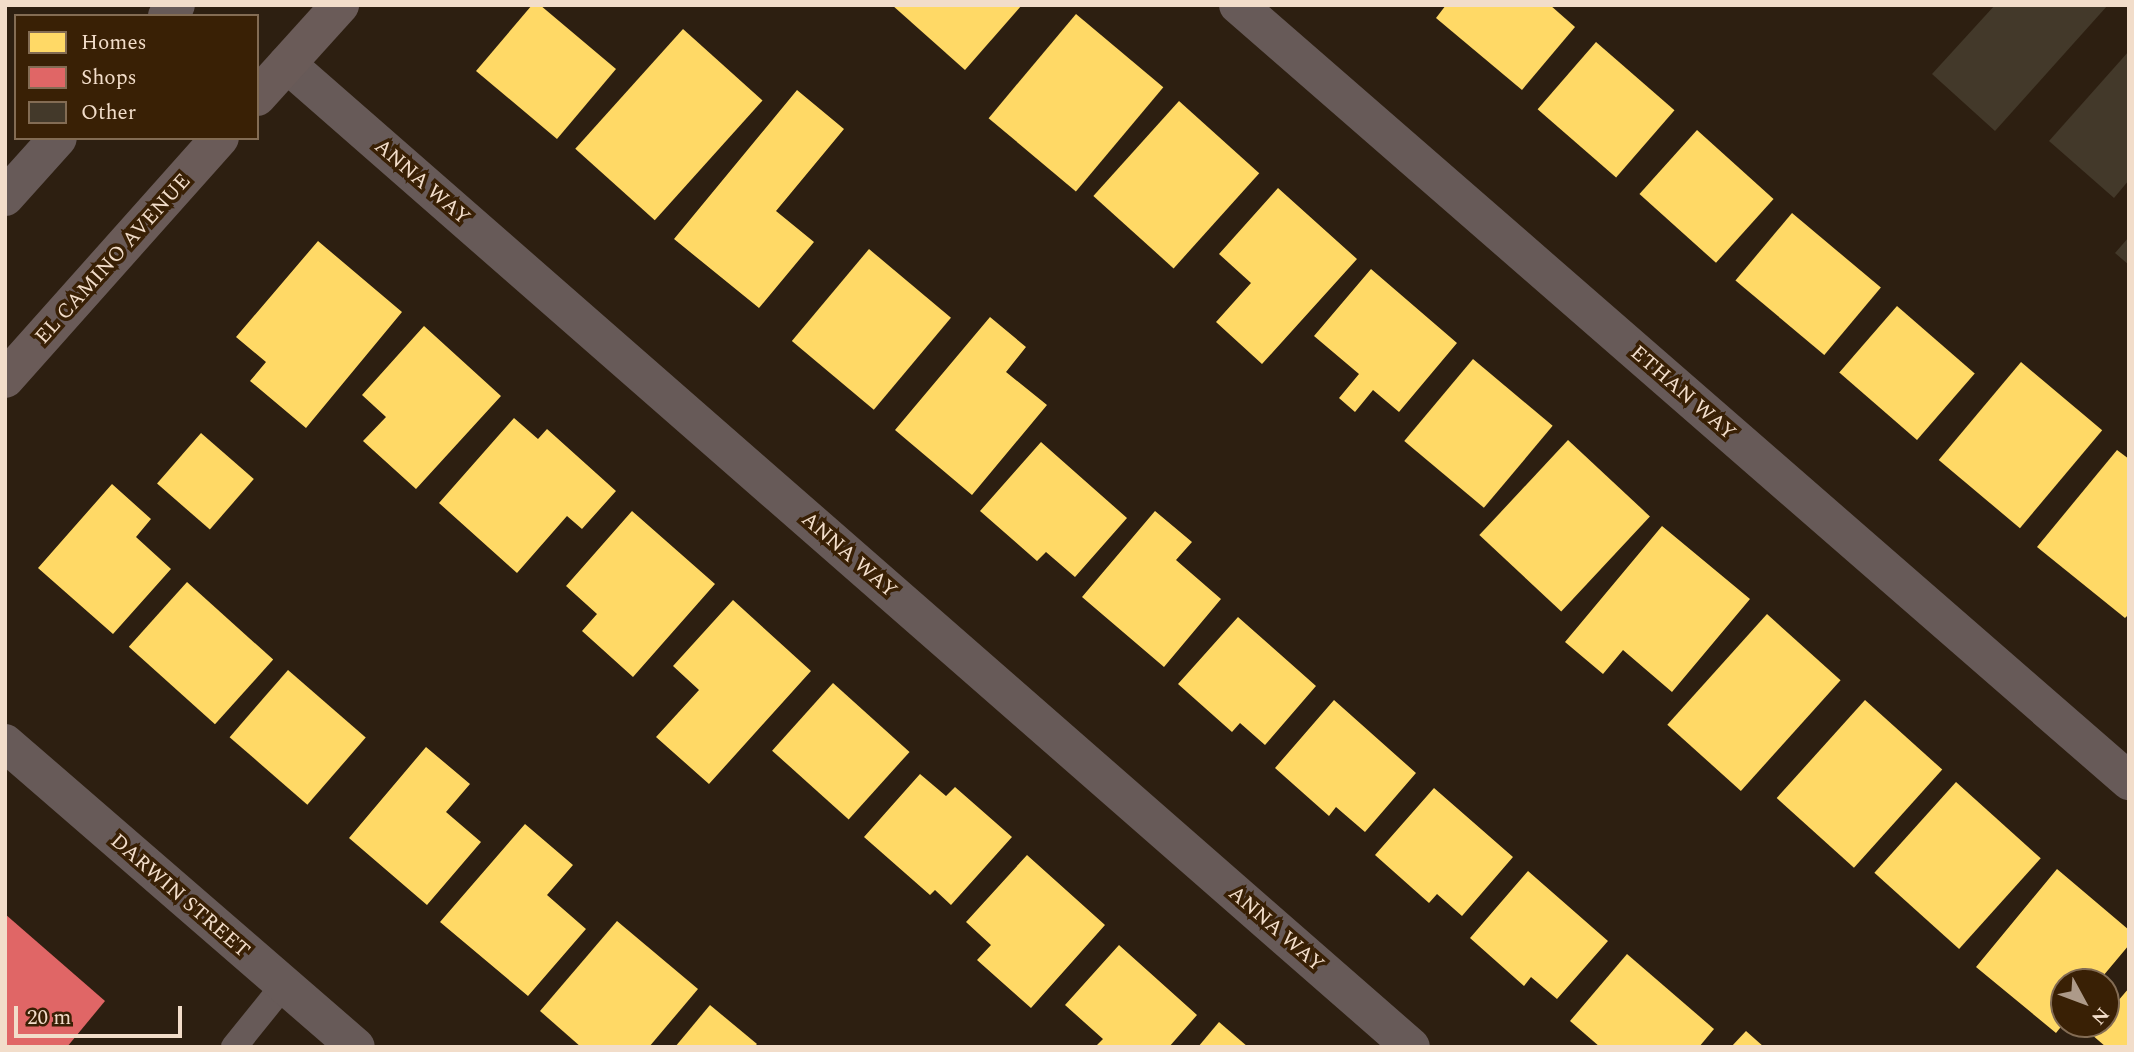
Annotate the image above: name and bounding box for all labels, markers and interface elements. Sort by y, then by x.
legend [14,14,259,140]
text: Homes [81,27,147,59]
text: Shops [81,62,137,94]
text: Other [81,97,136,129]
street label: ANNA WAY [369,134,475,230]
street label: EL CAMINO AVENUE [30,169,196,349]
street label: ETHAN WAY [1625,340,1741,446]
street label: ANNA WAY [796,507,902,603]
street label: DARWIN STREET [105,829,255,963]
street label: ANNA WAY [1223,881,1329,977]
north arrow [2050,968,2120,1038]
scale bar [18,992,186,1036]
text: N [2084,1000,2116,1031]
text: 20 m [27,1002,71,1034]

